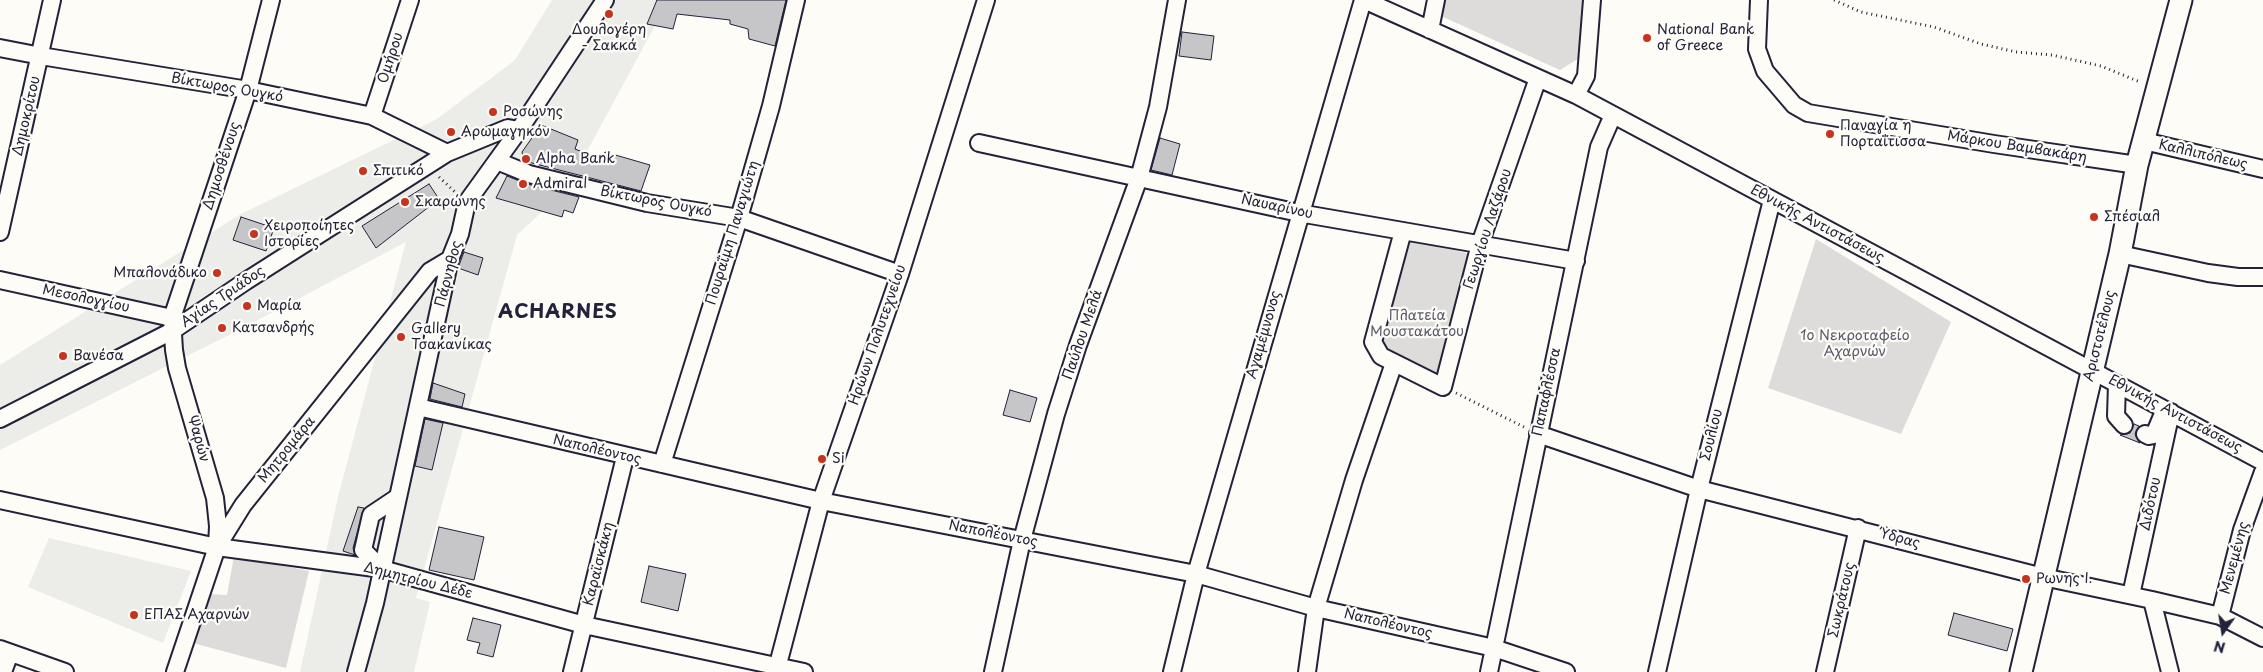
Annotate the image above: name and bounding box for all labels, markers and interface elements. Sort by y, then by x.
marker: Δουλογέρη - Σακκά [603,8,615,20]
place label: Δουλογέρη - Σακκά [572,22,646,54]
place label: National Bank of Greece [1657,22,1754,54]
street label: Ομήρου [375,30,407,86]
marker: National Bank of Greece [1641,32,1653,44]
street label: Βίκτωρος Ουγκό [170,70,284,106]
street label: Δημοκρίτου [10,74,44,158]
place label: Ροσώνης [503,104,563,120]
marker: Ροσώνης [487,106,499,118]
place label: Παναγία η Πορταΐτισσα [1840,118,1926,150]
street label: Δημοσθένους [200,120,244,212]
place label: Αρωμαγηκόν [461,124,550,140]
marker: Αρωμαγηκόν [445,126,457,138]
marker: Παναγία η Πορταΐτισσα [1824,128,1836,140]
street label: Μάρκου Βαμβακάρη [1946,128,2088,166]
street label: Καλλιπόλεως [2157,137,2249,173]
place label: Alpha Bank [536,151,615,167]
marker: Alpha Bank [520,153,532,165]
street label: Πουραΐμη Παναγιώτη [703,159,763,307]
place label: Σπιτικό [373,163,424,179]
marker: Σπιτικό [357,165,369,177]
street label: Γεωργίου Λαζάρου [1461,167,1515,291]
place label: Admiral [533,176,587,192]
marker: Admiral [517,178,529,190]
street label: Εθνικής Αντιστάσεως [1747,182,1887,266]
street label: Βίκτωρος Ουγκό [599,183,713,221]
street label: Ναυαρίνου [1240,191,1314,223]
place label: Σκαρώνης [415,194,486,210]
marker: Σκαρώνης [399,196,411,208]
place label: Σπέσιαλ [2104,209,2160,225]
marker: Σπέσιαλ [2088,211,2100,223]
place label: Χειροποίητες Ιστορίες [264,218,354,250]
marker: Χειροποίητες Ιστορίες [248,228,260,240]
street label: Πάρνηθος [432,239,466,309]
street label: Ηρώων Πολυτεχνείου [846,262,910,408]
street label: Αγίας Τριάδος [178,263,268,331]
place label: Μπαλονάδικο [113,265,207,281]
marker: Μπαλονάδικο [211,267,223,279]
street label: Μεσολογγίου [41,282,131,316]
street label: Παύλου Μελά [1060,288,1106,382]
street label: Αγαμέμνονος [1243,289,1285,381]
street label: Αριστοτέλους [2081,289,2119,383]
place label: Μαρία [257,298,301,314]
marker: Μαρία [241,300,253,312]
district label: ACHARNES [498,302,618,324]
park label: Πλατεία Μουστακάτου [1370,308,1464,341]
place label: Κατσανδρής [232,320,314,336]
place label: Gallery Τσακανίκας [411,321,492,354]
marker: Κατσανδρής [216,322,228,334]
park label: 1ο Νεκροταφείο Αχαρνών [1800,328,1910,361]
marker: Gallery Τσακανίκας [395,331,407,343]
street label: Παπαφλέσσα [1529,346,1565,438]
place label: Βανέσα [73,348,124,364]
marker: Βανέσα [57,350,69,362]
street label: Εθνικής Αντιστάσεως [2105,372,2245,456]
street label: Σουλίου [1697,407,1727,463]
street label: Μητρομάρα [255,413,319,487]
street label: Ψαρών [183,414,213,464]
street label: Ναπολέοντος [551,432,643,468]
place label: Si [832,451,845,467]
marker: Si [816,453,828,465]
street label: Διδότου [2137,476,2165,532]
street label: Ναπολέοντος [947,517,1039,551]
street label: Καραϊσκάκη [580,520,618,608]
street label: Μενεμένης [2217,520,2253,596]
street label: Ύδρας [1878,526,1922,552]
street label: Δημητρίου Δέδε [362,559,474,603]
street label: Σωκράτους [1825,561,1859,639]
place label: Ρωνης Ι. [2036,571,2092,587]
marker: Ρωνης Ι. [2020,573,2032,585]
street label: Ναπολέοντος [1342,606,1434,642]
place label: ΕΠΑΣ Αχαρνών [144,607,250,623]
north arrow [2198,607,2248,657]
marker: ΕΠΑΣ Αχαρνών [128,609,140,621]
text: N [2212,636,2227,659]

